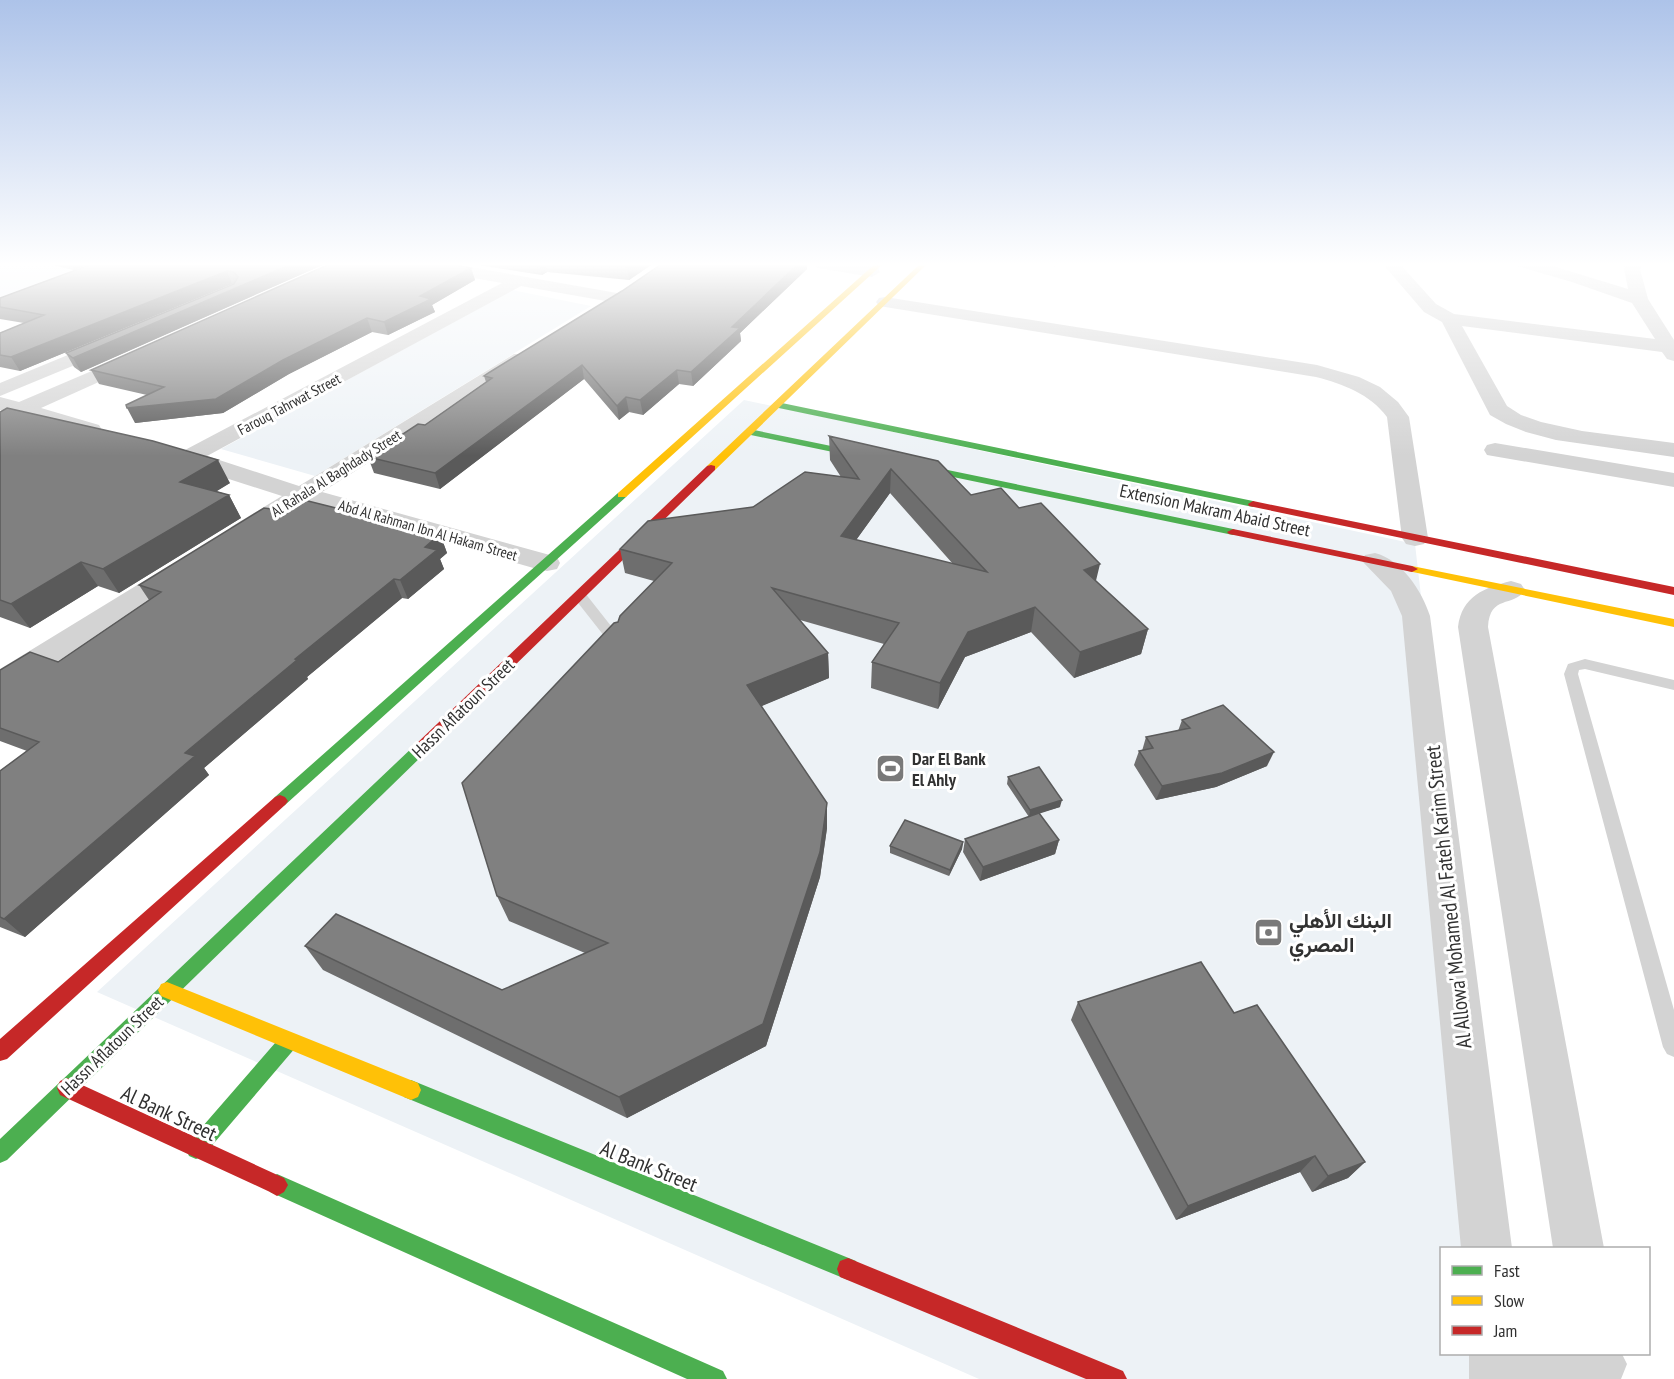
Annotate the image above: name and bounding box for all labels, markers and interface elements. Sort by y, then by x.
street label: Farouq Tahrwat Street [234,369,344,439]
street label: Al Rahala Al Baghdady Street [267,425,405,521]
street label: Extension Makram Abaid Street [1118,479,1312,541]
street label: Abd Al Rahman Ibn Al Hakam Street [336,495,520,565]
street label: Hassn Aflatoun Street [407,653,519,763]
street label: Al Allowa' Mohamed Al Fateh Karim Street [1419,744,1477,1050]
place label: Dar El Bank El Ahly [912,747,986,791]
sports icon: Dar El Bank El Ahly [875,752,907,784]
place label: البنك الأهلي المصري [1289,907,1392,962]
bank icon: البنك الأهلي المصري [1252,916,1284,948]
street label: Hassn Aflatoun Street [56,990,168,1100]
street label: Al Bank Street [117,1079,221,1147]
street label: Al Bank Street [596,1134,702,1198]
legend [1440,1247,1650,1355]
text: Fast [1494,1259,1520,1282]
text: Slow [1494,1289,1525,1312]
text: Jam [1493,1319,1517,1342]

